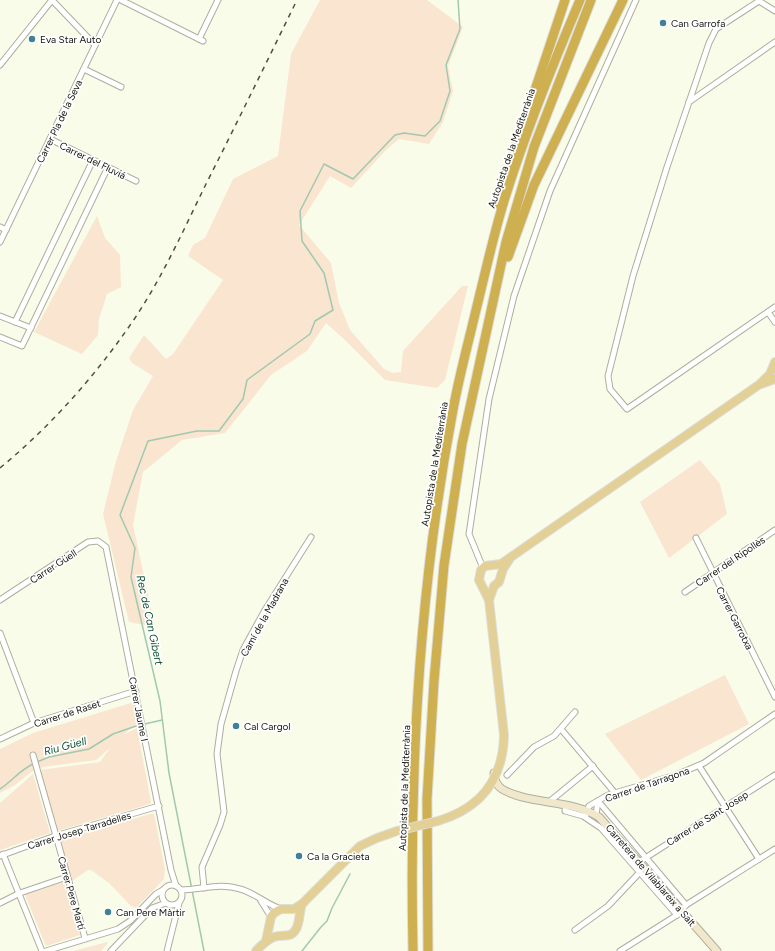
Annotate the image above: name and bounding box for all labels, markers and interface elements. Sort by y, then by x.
place label: Can Garrofa [671,17,725,30]
marker: Can Garrofa [658,18,668,28]
place label: Eva Star Auto [40,33,102,46]
marker: Eva Star Auto [27,34,37,44]
street label: Carrer Pla de la Seva [34,77,85,165]
street label: Autopista de la Mediterrània [485,87,538,210]
street label: Carrer del Fluviá [57,139,128,182]
street label: Autopista de la Mediterrània [418,401,451,527]
street label: Carrer del Ripollès [693,533,768,590]
street label: Carrer Güell [27,546,79,586]
water label: Rec de Can Gibert [134,574,166,667]
street label: Camí de la Madrana [237,576,291,659]
street label: Carrer Garrotxa [713,584,756,652]
street label: Carrer Jaume I [126,676,151,742]
street label: Carrer de Raset [32,696,102,730]
place label: Cal Cargol [244,720,291,733]
marker: Cal Cargol [231,721,241,731]
street label: Autopista de la Mediterrània [396,725,413,851]
water label: Riu Güell [42,734,88,758]
street label: Carrer de Tarragona [603,764,691,805]
street label: Carrer de Sant Josep [664,788,751,849]
street label: Carrer Josep Tarradelles [26,808,133,852]
street label: Carretera de Vilablareix a Salt [603,821,699,929]
place label: Ca la Gracieta [307,850,370,863]
marker: Ca la Gracieta [294,851,304,861]
street label: Carrer Pere Martí [55,855,88,932]
place label: Can Pere Màrtir [116,906,186,919]
marker: Can Pere Màrtir [103,907,113,917]

